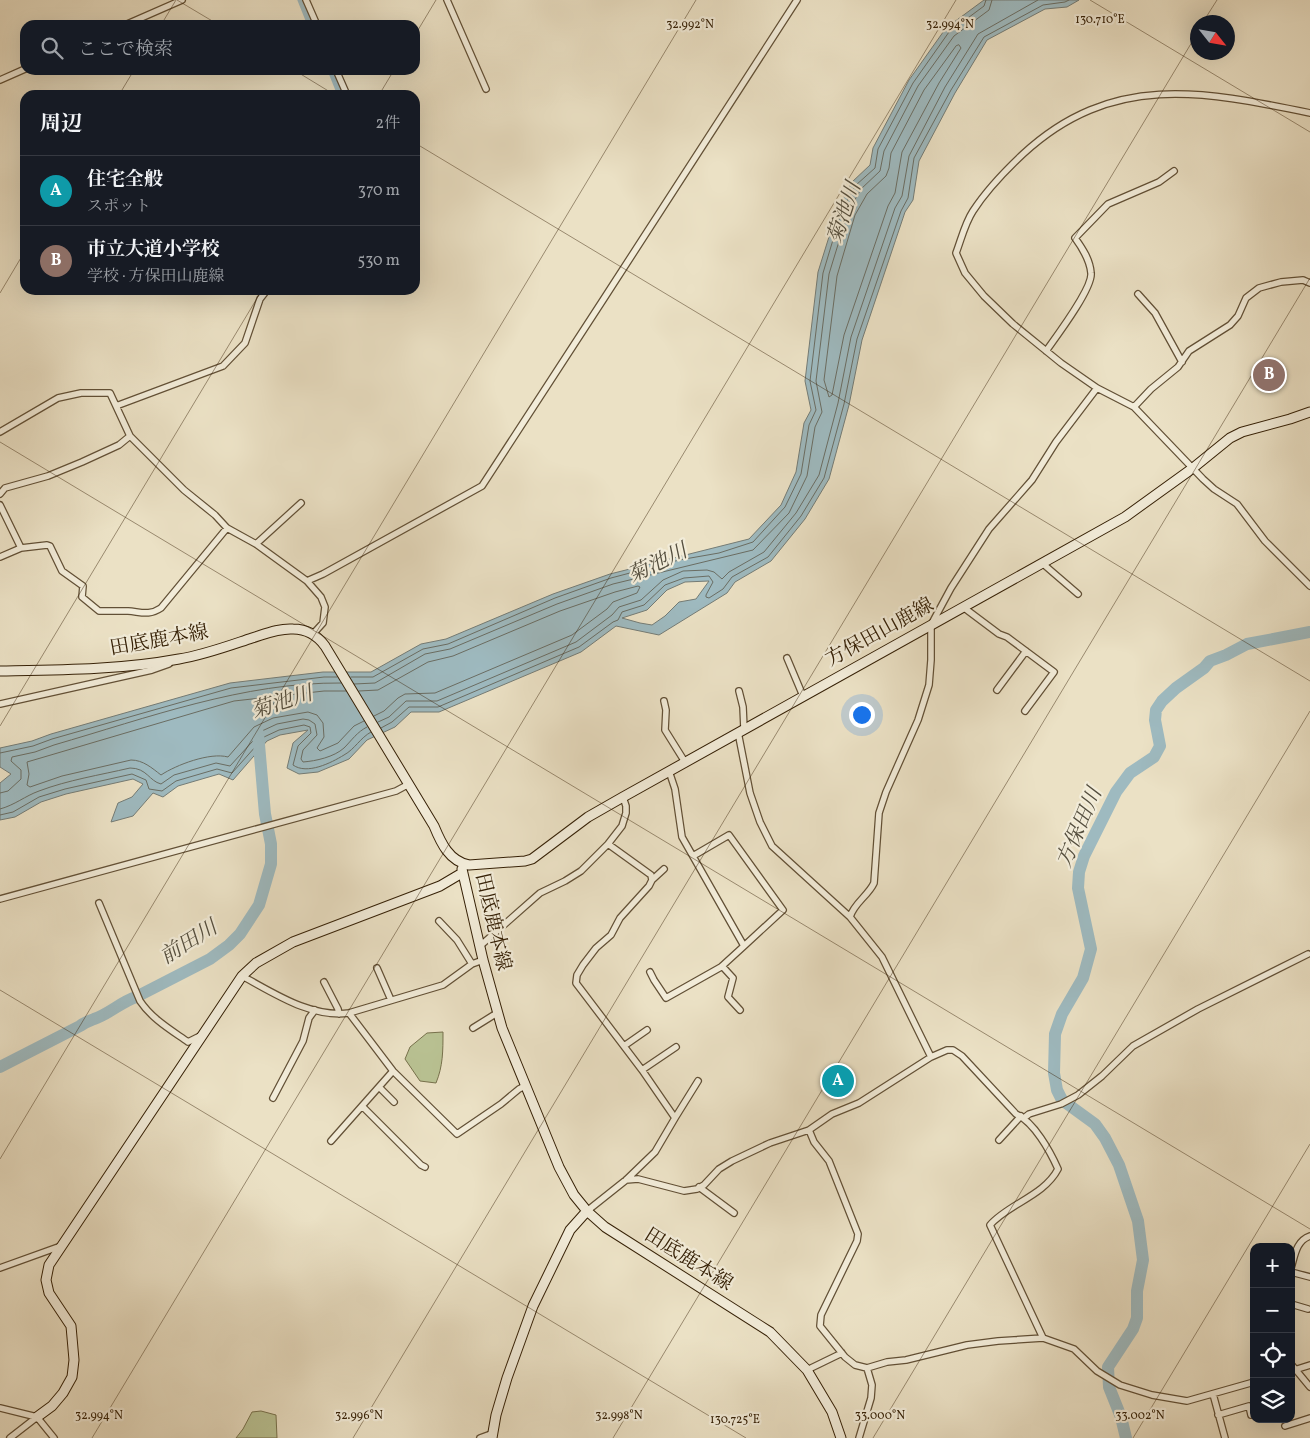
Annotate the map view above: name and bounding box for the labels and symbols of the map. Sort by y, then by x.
text: 130.710°E [1075,12,1125,28]
north arrow [1190,15,1235,60]
text: 32.992°N [666,17,714,33]
text: 32.994°N [926,17,974,33]
water label: 菊池川 [821,177,870,248]
pin: B [1253,356,1285,394]
water label: 菊池川 [623,536,694,591]
street label: 方保田山鹿線 [821,592,939,674]
street label: 田底鹿本線 [107,619,211,663]
water label: 菊池川 [248,679,318,727]
your location [849,702,875,728]
water label: 方保田川 [1050,782,1111,872]
street label: 田底鹿本線 [467,870,517,974]
water label: 前田川 [155,913,225,972]
pin: A [822,1062,854,1100]
street label: 田底鹿本線 [638,1222,738,1298]
text: 32.994°N [75,1408,123,1424]
text: 32.996°N [335,1408,383,1424]
text: 32.998°N [595,1408,643,1424]
text: 33.000°N [855,1408,905,1424]
text: 33.002°N [1115,1408,1165,1424]
text: 130.725°E [710,1412,760,1428]

